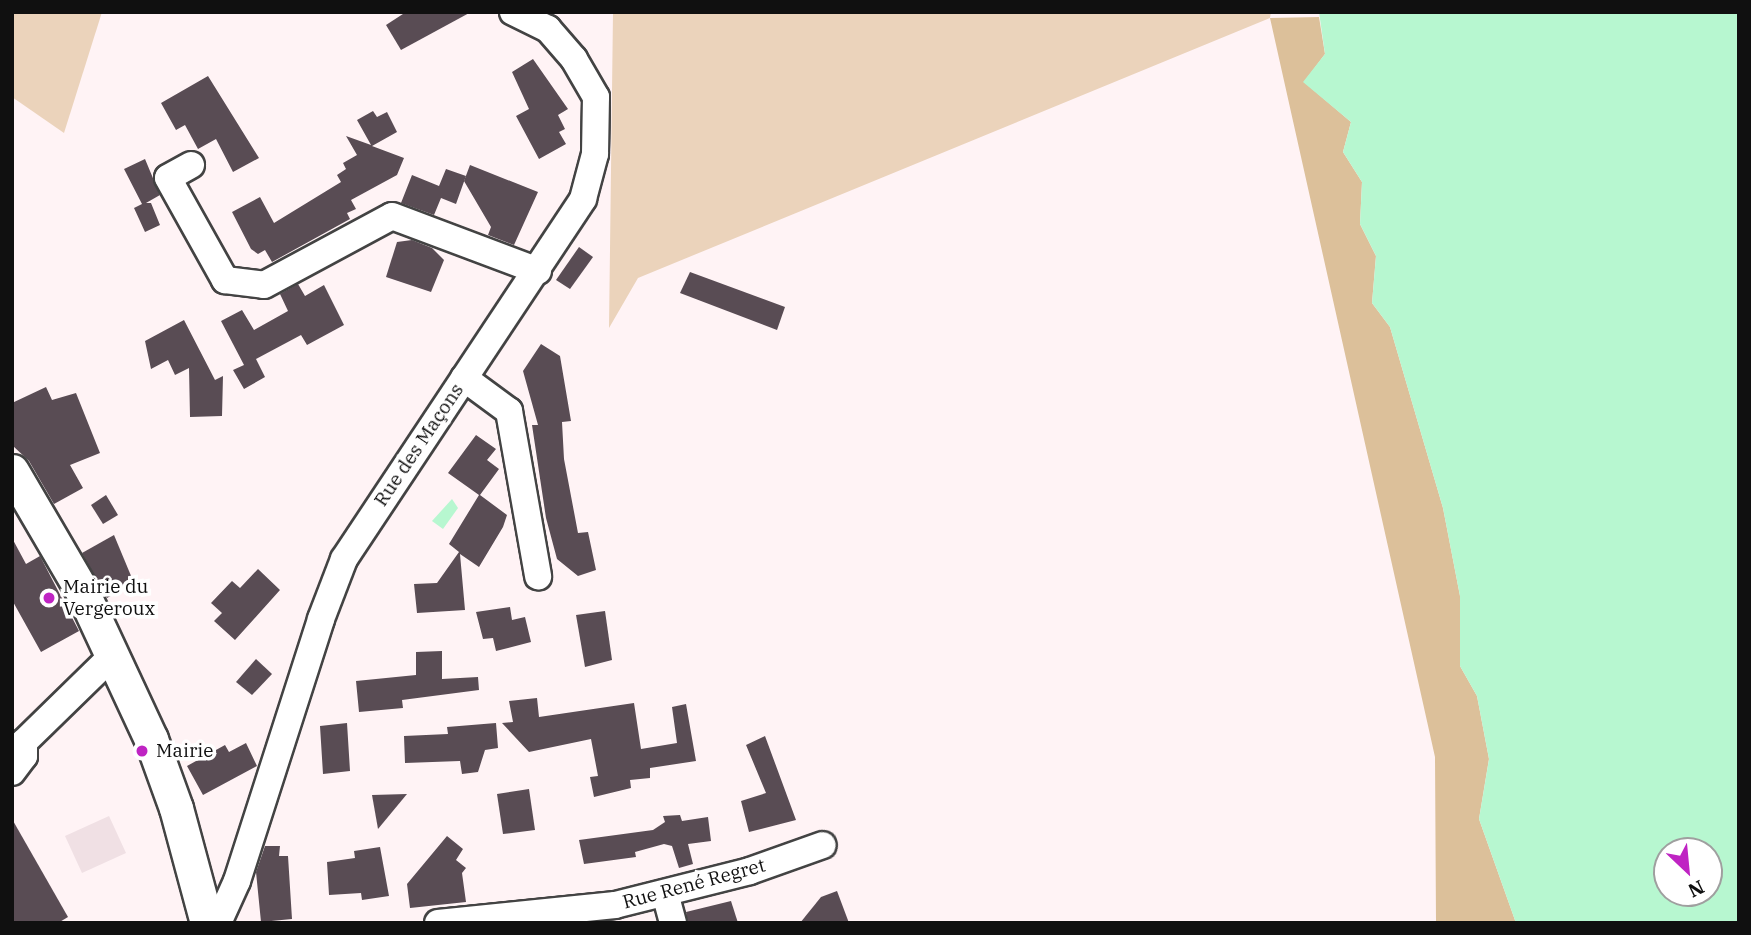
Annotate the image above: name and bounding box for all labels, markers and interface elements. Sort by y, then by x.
street label: Rue des Maçons [370,379,468,511]
place label: Mairie du Vergeroux [63,576,155,620]
marker: Mairie du Vergeroux [41,590,57,606]
place label: Mairie [156,740,214,762]
marker: Mairie [134,743,150,759]
north arrow [1653,837,1723,907]
street label: Rue René Regret [620,854,768,914]
text: N [1684,875,1708,903]

